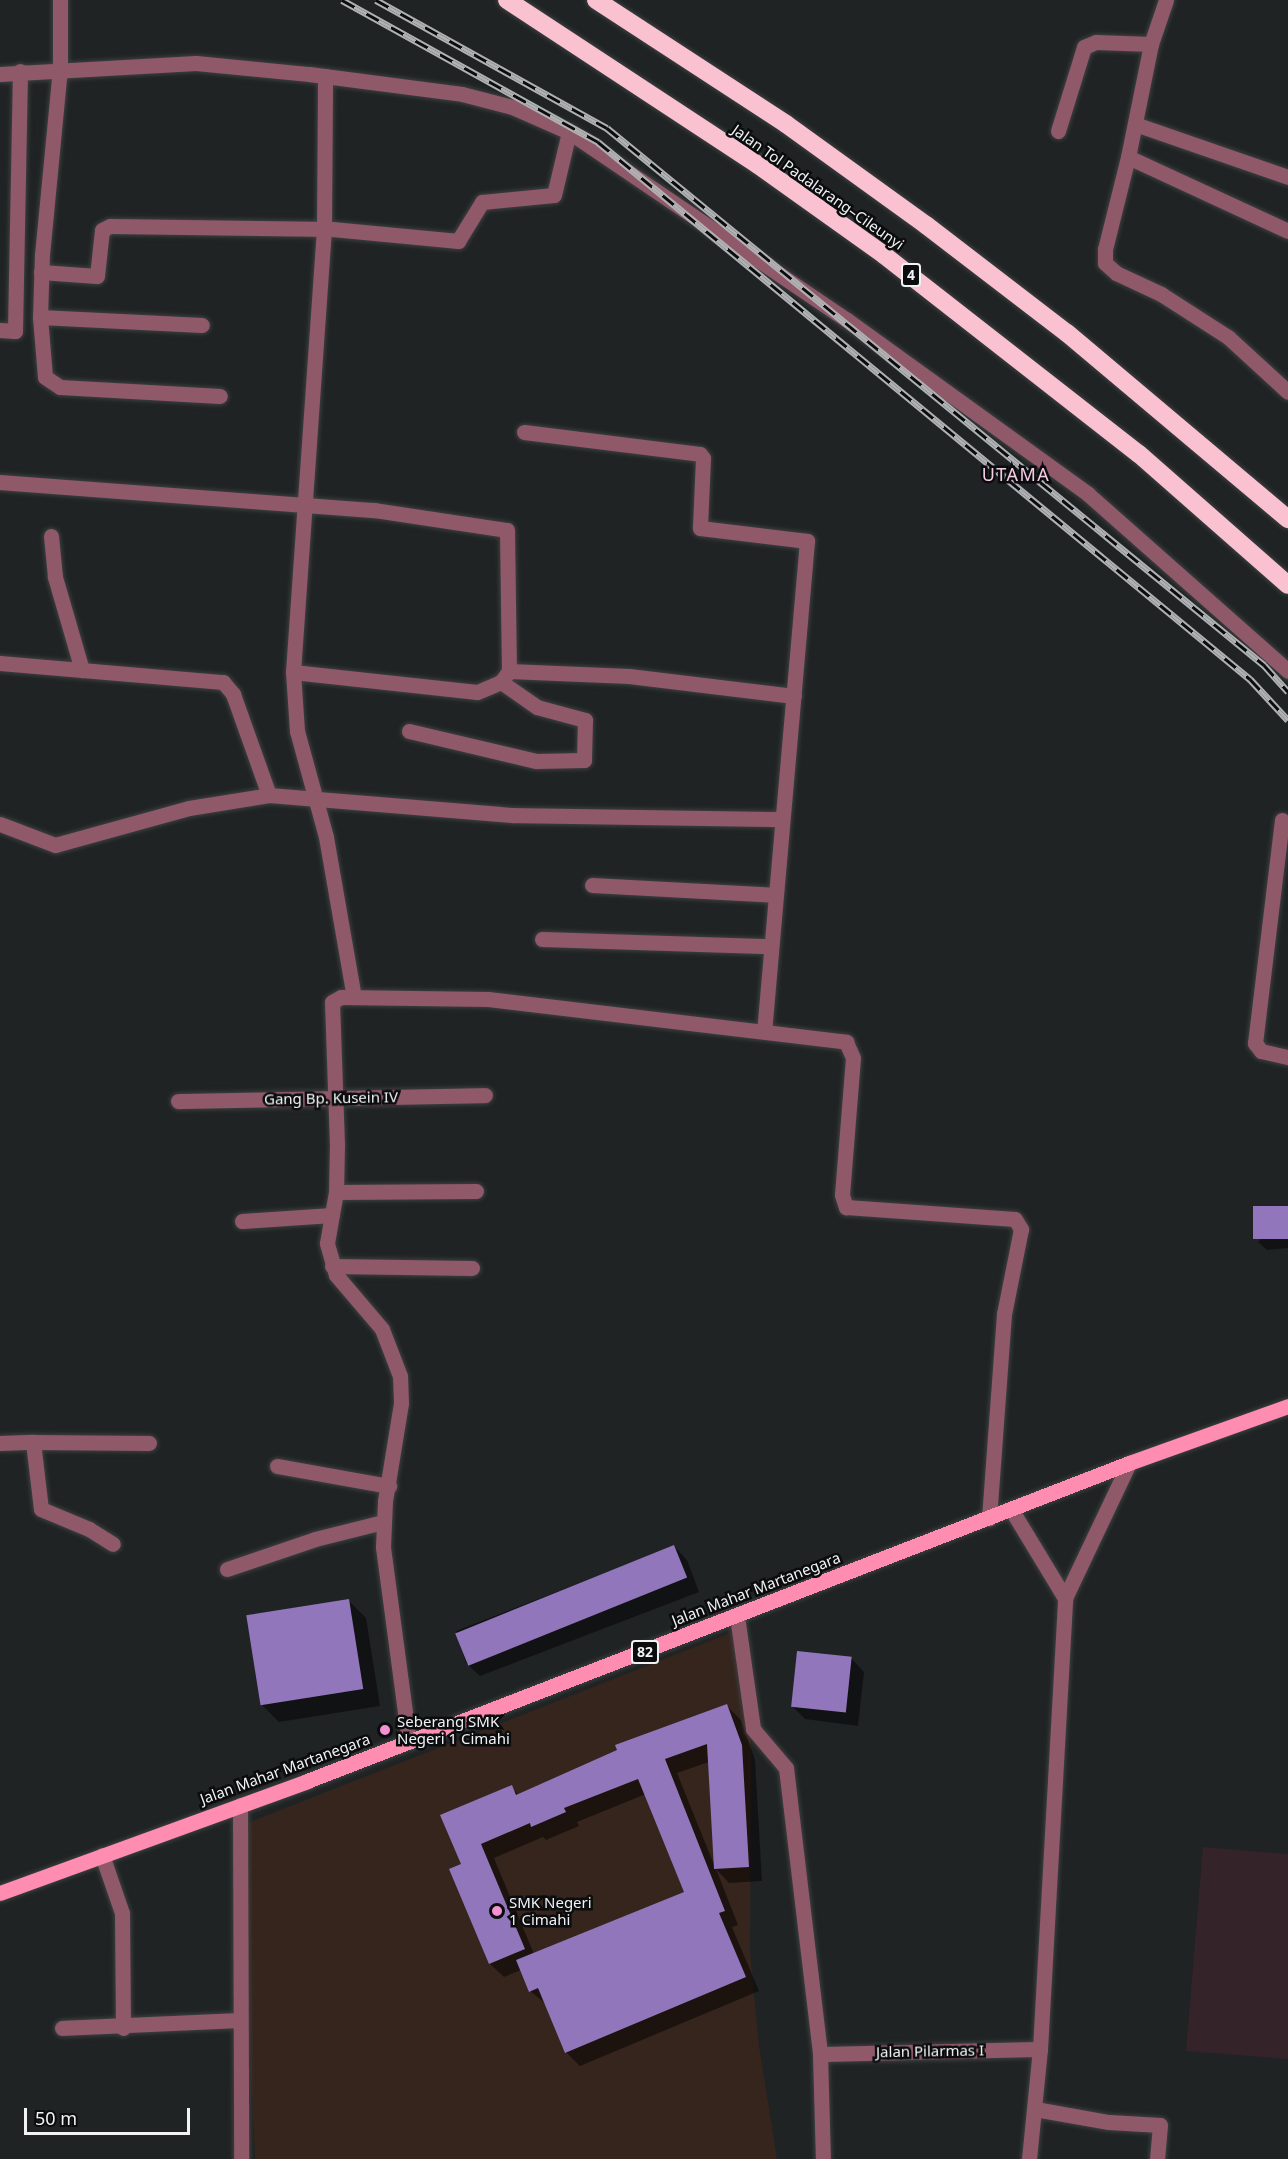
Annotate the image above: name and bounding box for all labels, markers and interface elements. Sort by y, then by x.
street label: Jalan Tol Padalarang–Cileunyi [729,121,907,253]
road number: 4 [900,264,922,286]
district label: UTAMA [982,463,1050,485]
street label: Gang Bp. Kusein IV [264,1088,398,1108]
street label: Jalan Mahar Martanegara [669,1548,843,1630]
road number: 82 [630,1641,660,1663]
place label: Seberang SMK Negeri 1 Cimahi [397,1712,510,1747]
marker: Seberang SMK Negeri 1 Cimahi [378,1723,392,1737]
street label: Jalan Mahar Martanegara [198,1730,372,1808]
place label: SMK Negeri 1 Cimahi [509,1893,592,1928]
marker: SMK Negeri 1 Cimahi [490,1904,504,1918]
street label: Jalan Pilarmas I [876,2041,984,2061]
scale bar [27,2096,194,2134]
text: 50 m [35,2106,77,2130]

